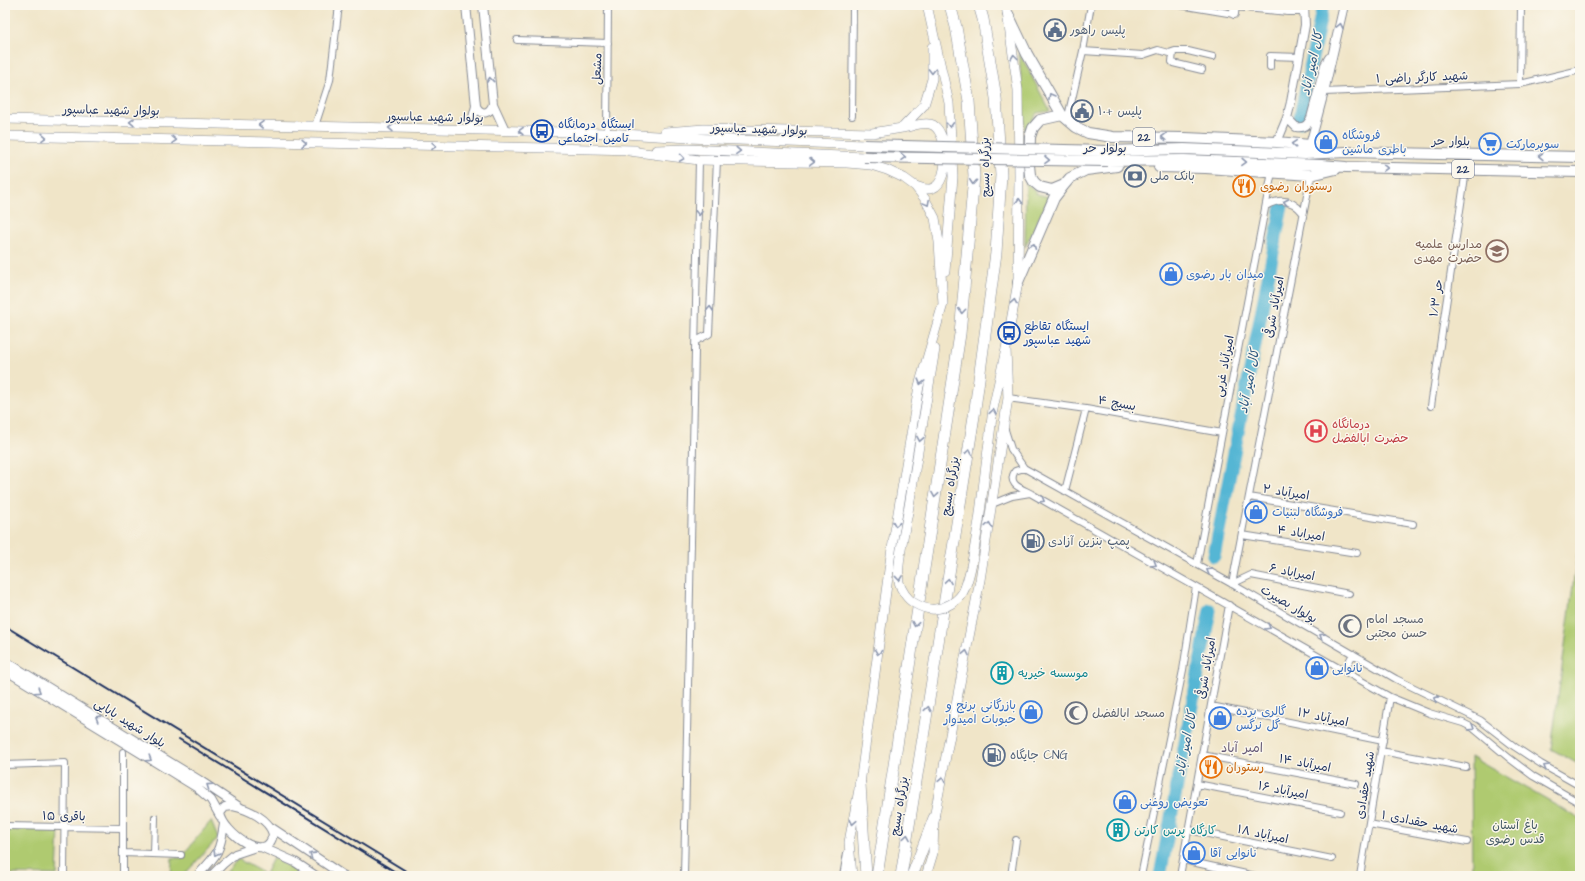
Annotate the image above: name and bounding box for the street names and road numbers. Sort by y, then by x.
street label: مشعل [589,53,606,85]
street label: شهید کارگر راضی ۱ [1376,67,1468,88]
street label: بولوار شهید عباسپور [61,101,160,120]
street label: بولوار شهید عباسپور [385,108,484,127]
street label: بولوار شهید عباسپور [709,119,808,140]
road number: 22 [1133,128,1155,146]
street label: بلوار حر [1431,133,1470,150]
street label: بزرگراه بسیج [976,137,995,197]
street label: بولوار حر [1082,140,1127,157]
road number: 22 [1452,160,1474,178]
street label: امیرآباد شرقی [1260,275,1289,339]
street label: حر ۱/۳ [1425,278,1448,318]
street label: امیرآباد غربی [1210,334,1239,398]
street label: بسیج ۴ [1097,392,1137,415]
street label: بزرگراه بسیج [937,455,964,517]
street label: امیرآباد ۲ [1261,480,1311,505]
street label: امیراباد ۴ [1276,521,1326,546]
street label: امیراباد ۶ [1268,560,1316,585]
street label: بولوار بصیرت [1257,581,1320,628]
street label: امیرآباد شرقی [1193,636,1220,700]
street label: بلوار شهید بابایی [91,695,169,752]
street label: امیرآباد ۱۲ [1296,704,1350,731]
street label: امیرآباد ۱۴ [1278,750,1332,777]
street label: شهید حقدادی [1352,750,1379,820]
street label: بزرگراه بسیج [886,775,913,837]
street label: امیرآباد ۱۶ [1256,777,1309,804]
street label: شهید حقدادی ۱ [1380,807,1460,838]
street label: باقری ۱۵ [42,808,86,825]
street label: امیرآباد ۱۸ [1236,821,1290,848]

